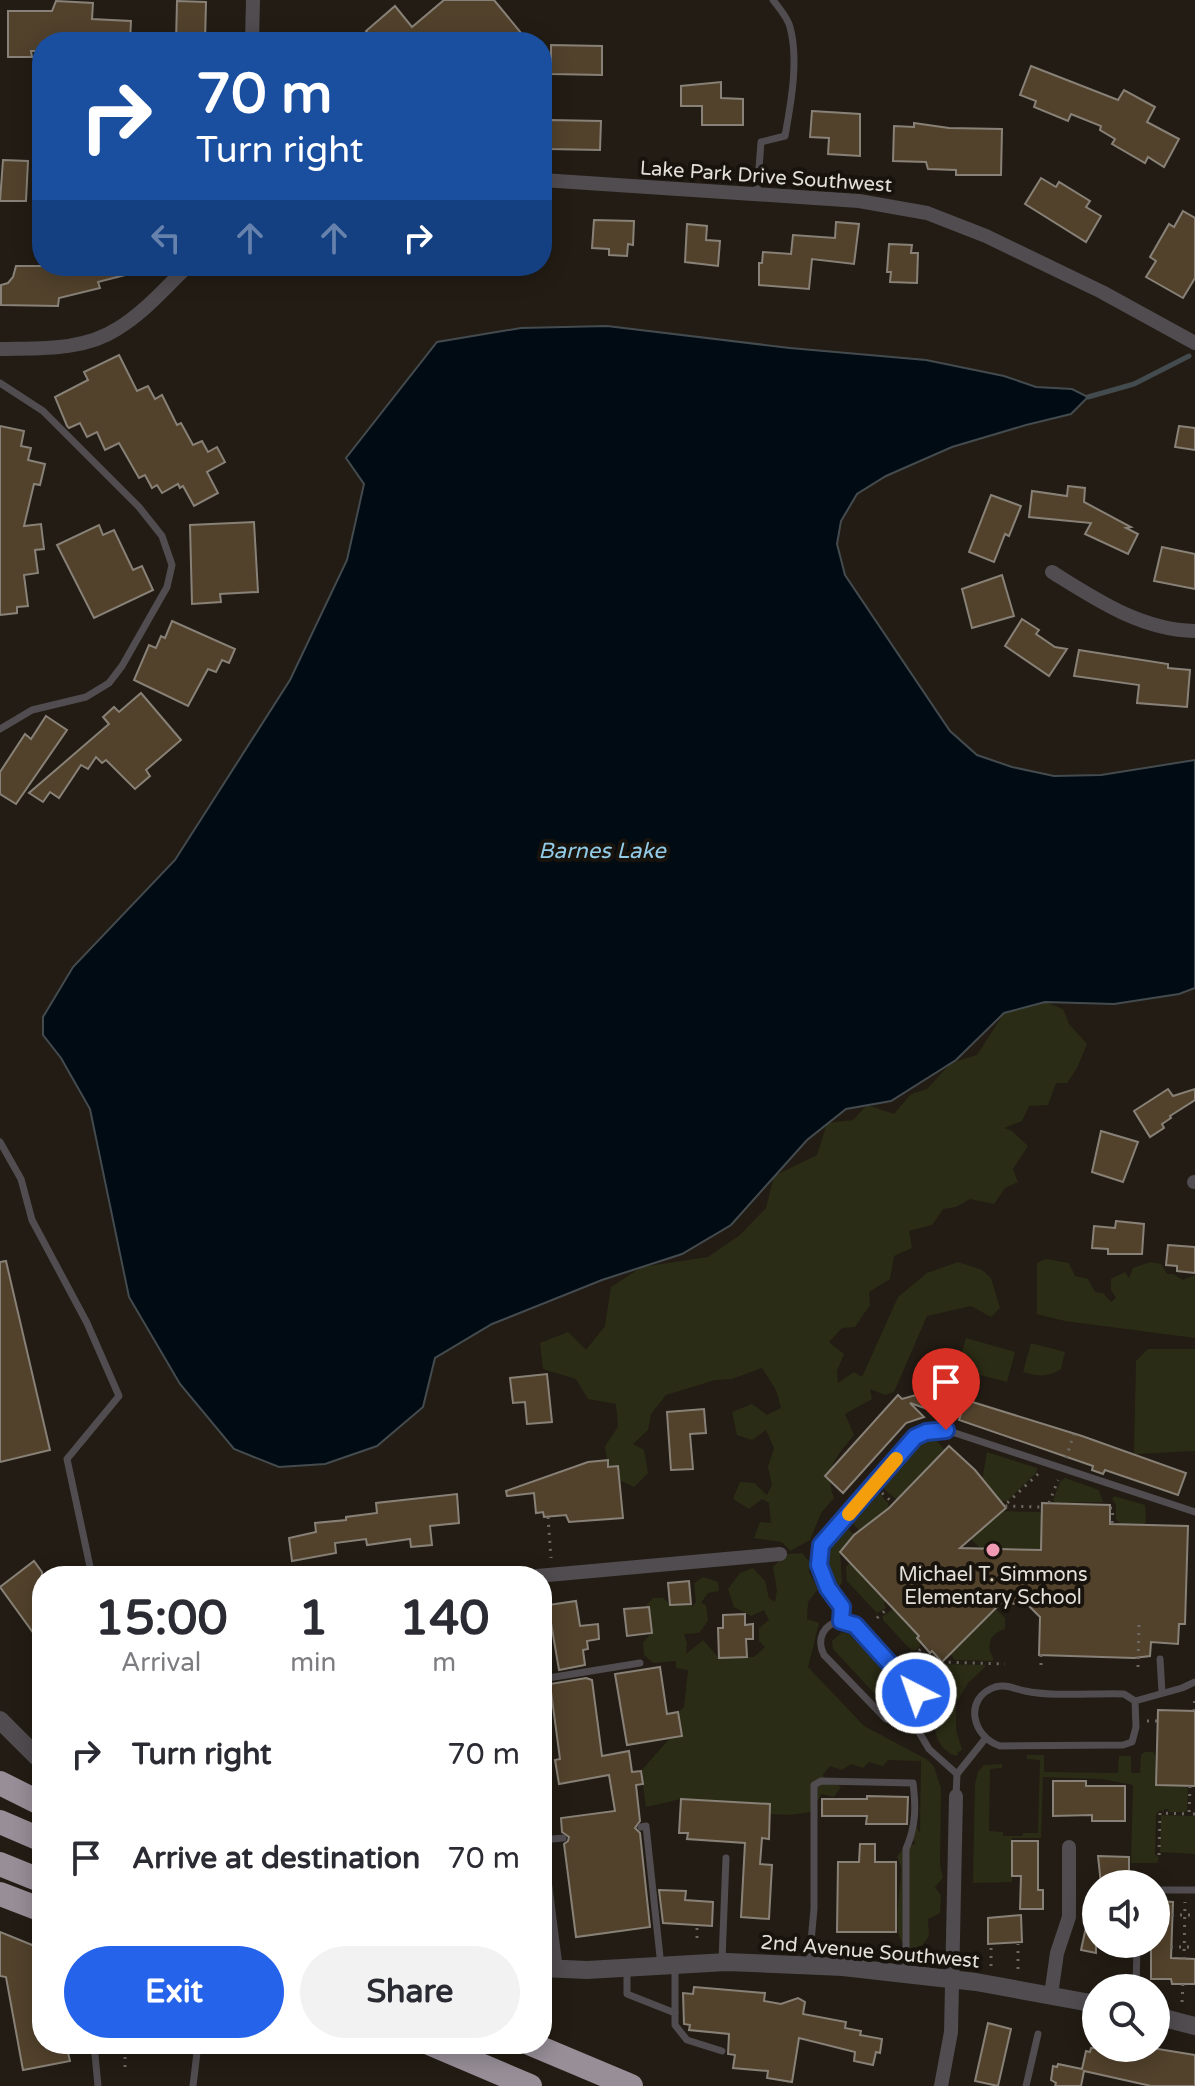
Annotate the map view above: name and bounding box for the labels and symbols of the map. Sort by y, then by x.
street label: Lake Park Drive Southwest [639,156,893,198]
water label: Barnes Lake [538,838,667,864]
pin [912,1348,980,1430]
marker: Michael T. Simmons Elementary School [984,1541,1002,1559]
place label: Michael T. Simmons Elementary School [898,1563,1088,1610]
position arrow [874,1651,958,1735]
street label: 2nd Avenue Southwest [759,1930,981,1974]

